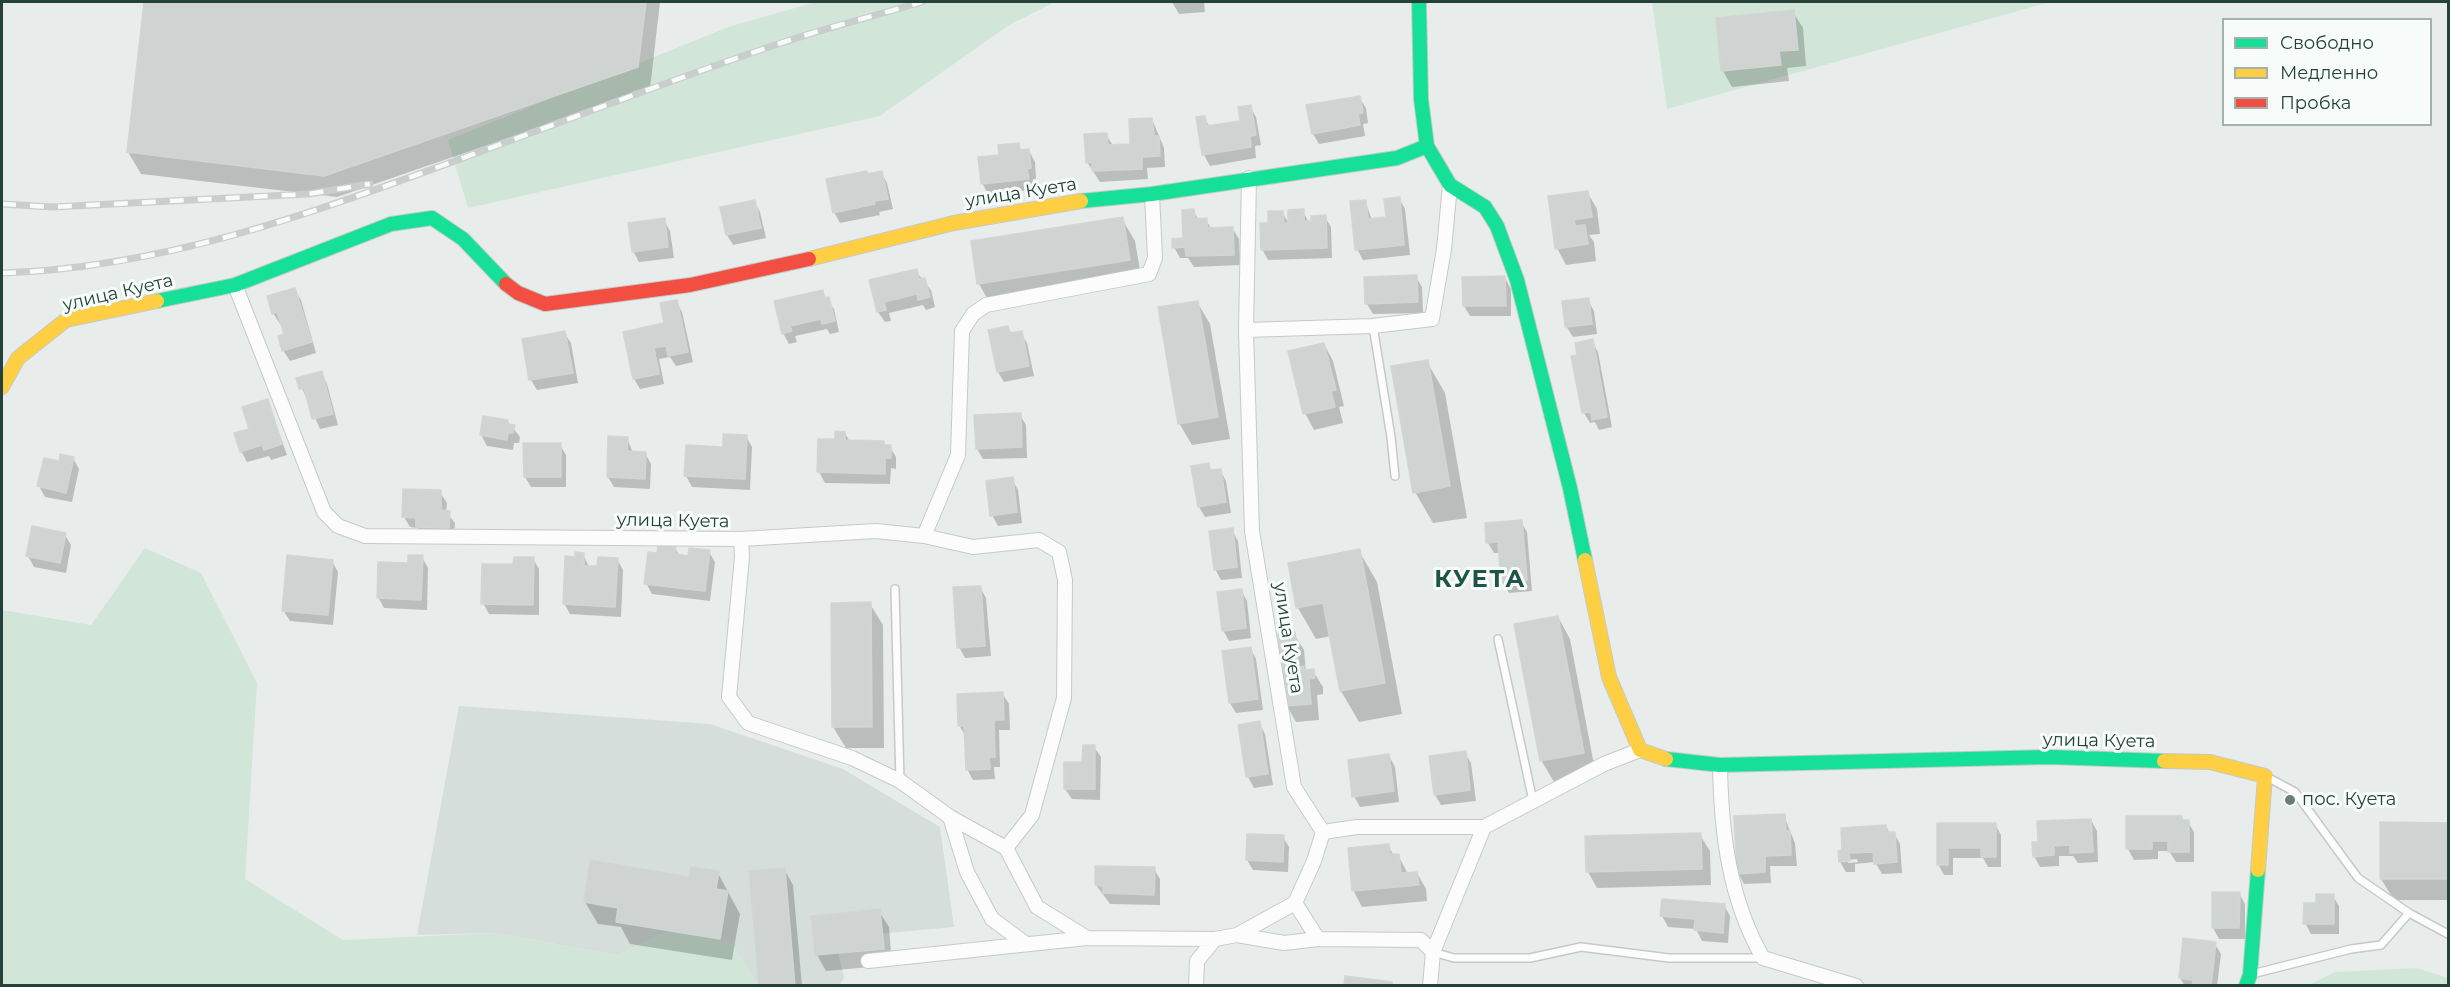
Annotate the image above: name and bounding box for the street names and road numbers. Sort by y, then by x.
street label: улица Куета [964,174,1078,212]
street label: улица Куета [61,270,175,316]
street label: улица Куета [617,509,729,533]
street label: улица Куета [1269,581,1307,695]
street label: улица Куета [2043,729,2155,753]

